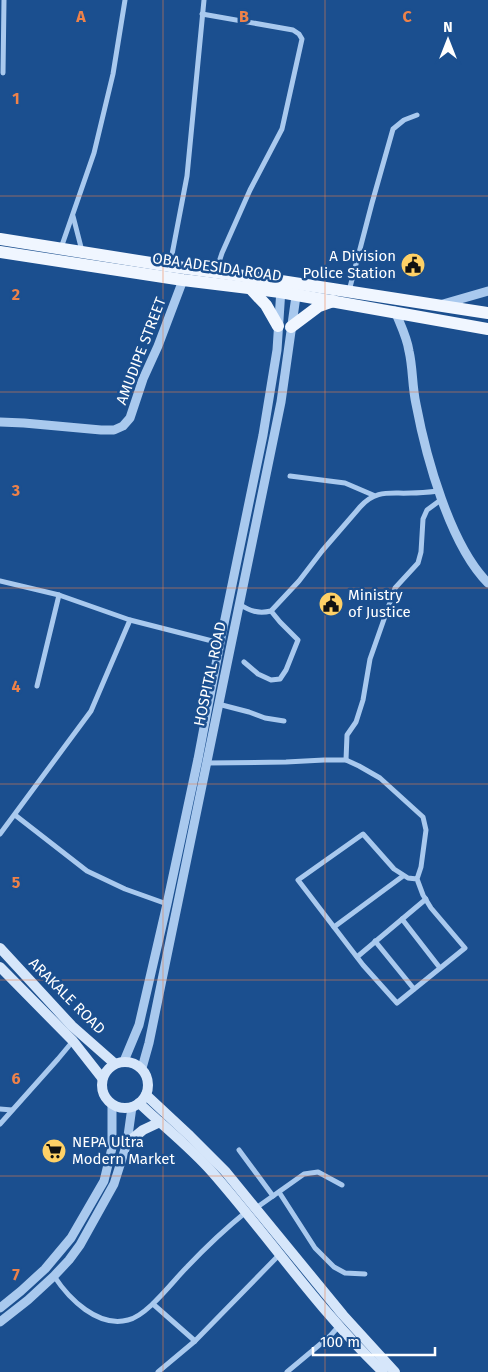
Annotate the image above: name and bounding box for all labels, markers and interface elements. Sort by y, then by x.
text: A [75,7,86,26]
text: B [239,7,249,26]
text: C [402,7,412,26]
north arrow [423,15,473,65]
text: N [443,19,453,36]
text: 1 [12,89,20,108]
place label: A Division Police Station [302,247,396,282]
street label: OBA ADESIDA ROAD [151,249,283,285]
public building icon: A Division Police Station [400,252,426,278]
text: 2 [12,285,20,304]
street label: AMUDIPE STREET [112,295,170,407]
text: 3 [11,481,20,500]
place label: Ministry of Justice [348,586,411,621]
public building icon: Ministry of Justice [318,591,344,617]
street label: HOSPITAL ROAD [190,620,230,728]
text: 4 [11,677,21,696]
text: 5 [12,873,21,892]
street label: ARAKALE ROAD [25,954,109,1038]
text: 6 [11,1069,21,1088]
place label: NEPA Ultra Modern Market [72,1133,175,1168]
supermarket icon: NEPA Ultra Modern Market [41,1138,67,1164]
text: 7 [12,1265,20,1284]
scale bar [313,1324,436,1356]
text: 100 m [320,1333,360,1351]

